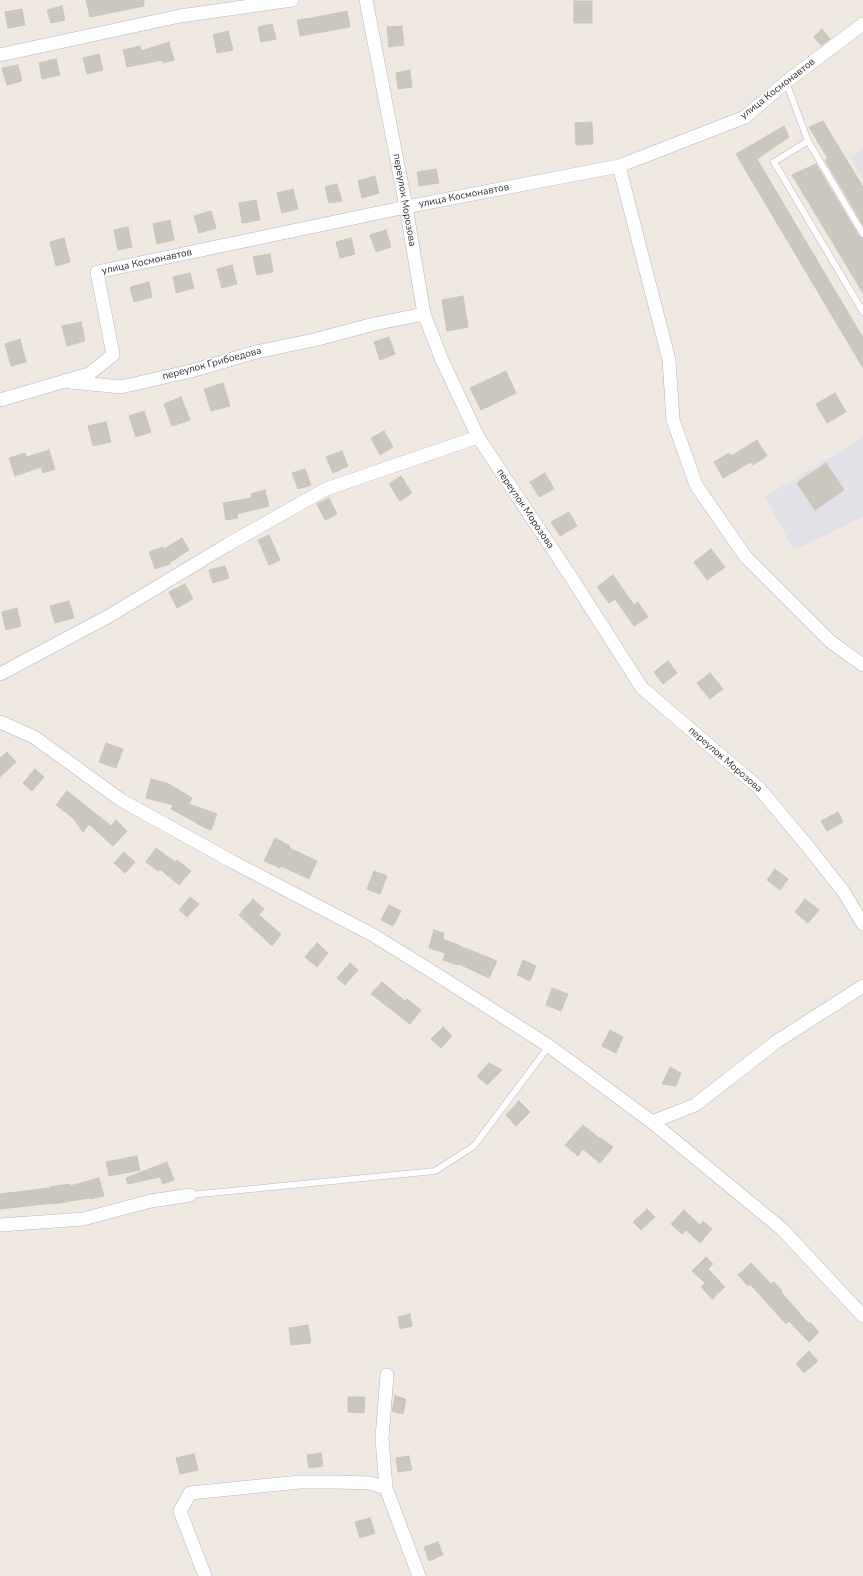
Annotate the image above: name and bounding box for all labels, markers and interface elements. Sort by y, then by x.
street label: улица Космонавтов [738,56,818,122]
street label: переулок Морозова [390,153,418,247]
street label: улица Космонавтов [418,181,510,211]
street label: улица Космонавтов [101,247,193,277]
street label: переулок Грибоедова [161,345,263,383]
street label: переулок Морозова [494,467,556,551]
street label: переулок Морозова [686,725,764,795]

